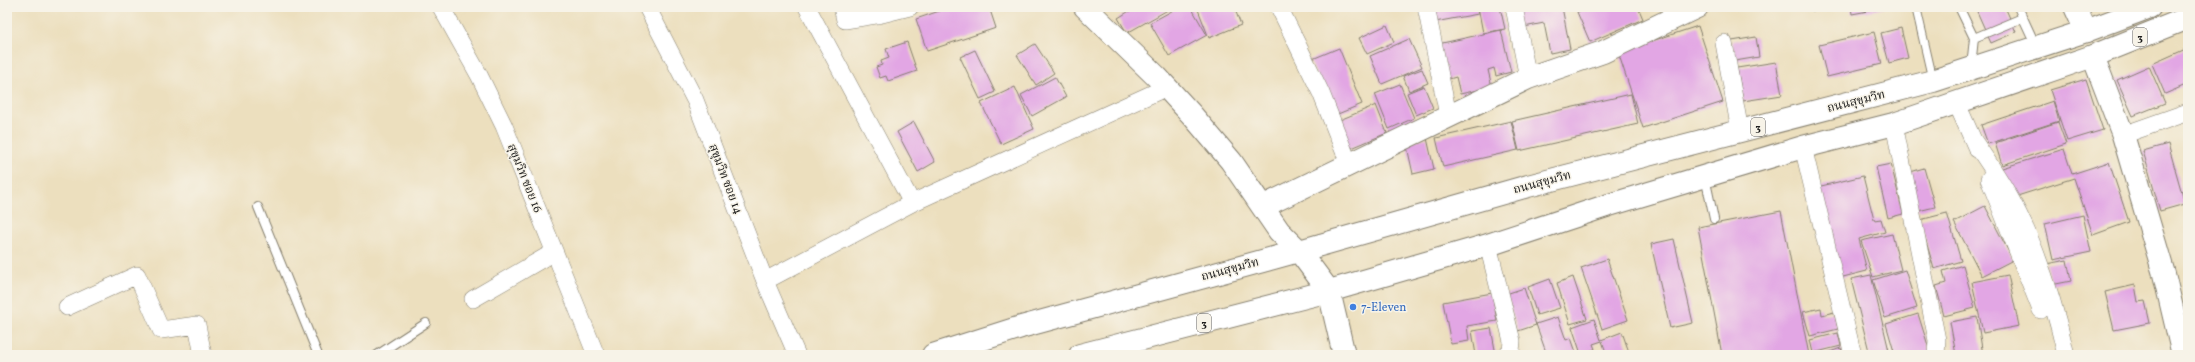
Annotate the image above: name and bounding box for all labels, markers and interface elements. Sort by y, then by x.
road number: 3 [2133,28,2147,46]
street label: ถนนสุขุมวิท [1826,87,1887,117]
road number: 3 [1751,118,1765,136]
street label: สุขุมวิท ซอย 16 [503,142,545,215]
street label: สุขุมวิท ซอย 14 [704,142,746,217]
street label: ถนนสุขุมวิท [1512,168,1573,198]
street label: ถนนสุขุมวิท [1200,255,1261,285]
place label: 7-Eleven [1361,300,1406,316]
marker: 7-Eleven [1348,302,1358,312]
road number: 3 [1197,314,1211,332]

